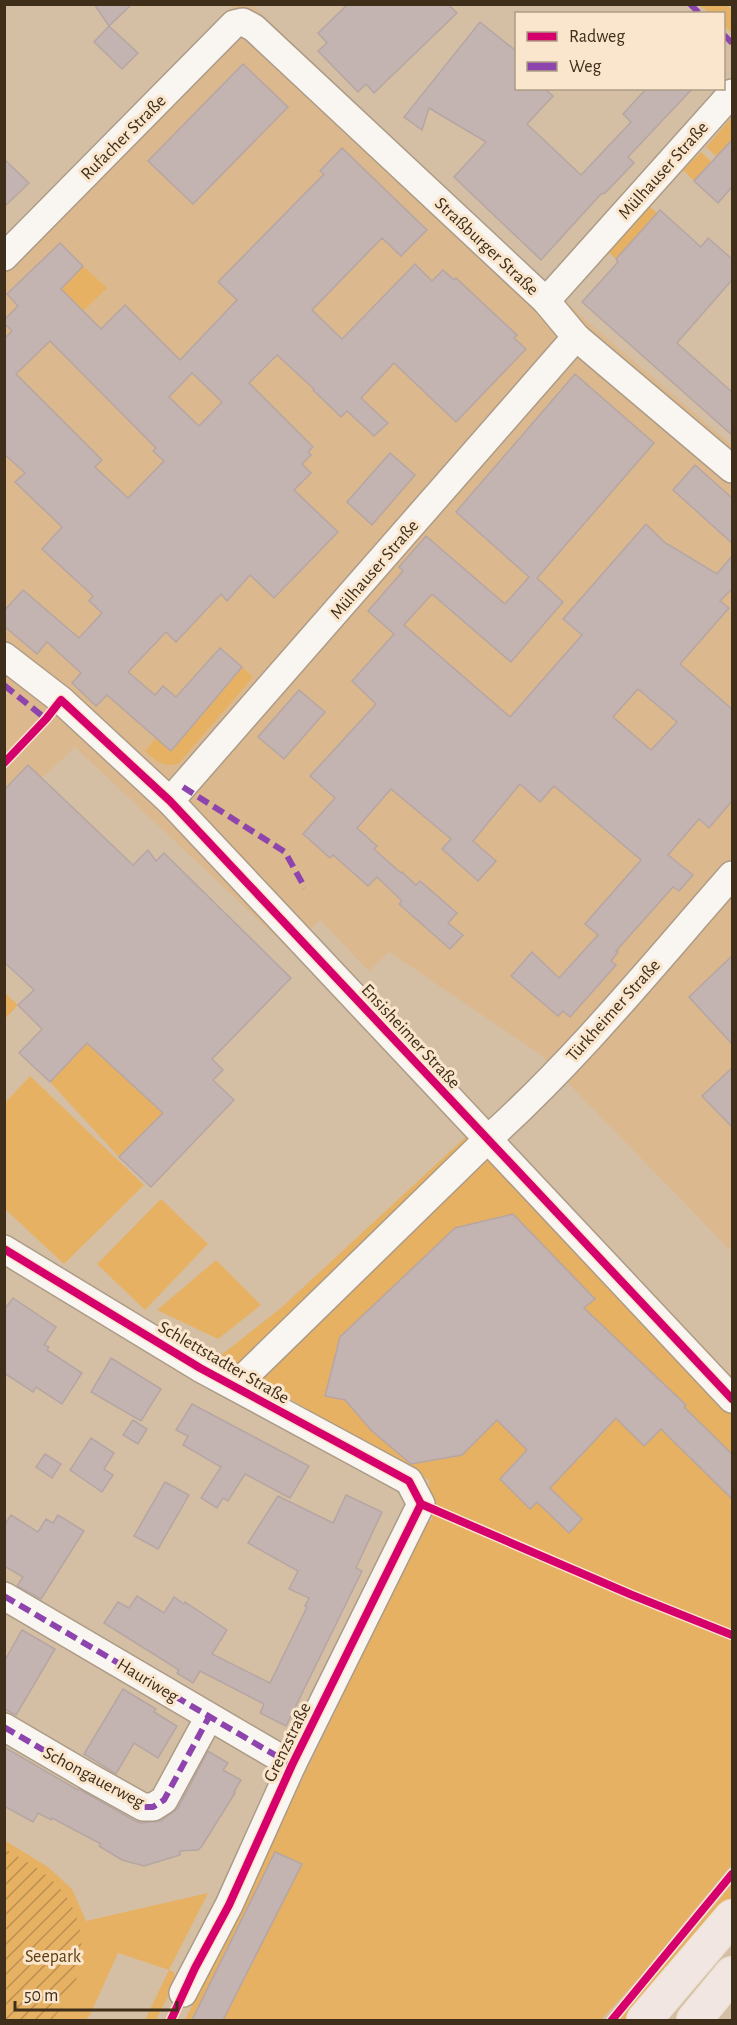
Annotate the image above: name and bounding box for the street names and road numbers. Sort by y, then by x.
street label: Rufacher Straße [78,92,170,184]
street label: Mülhauser Straße [615,118,712,223]
street label: Straßburger Straße [431,194,542,299]
street label: Mülhauser Straße [327,517,422,623]
street label: Türkheimer Straße [563,956,664,1065]
street label: Ensisheimer Straße [358,981,463,1092]
street label: Schlettstadter Straße [155,1318,292,1408]
street label: Hauriweg [114,1656,182,1706]
street label: Grenzstraße [261,1700,315,1785]
street label: Schongauerweg [40,1744,147,1812]

